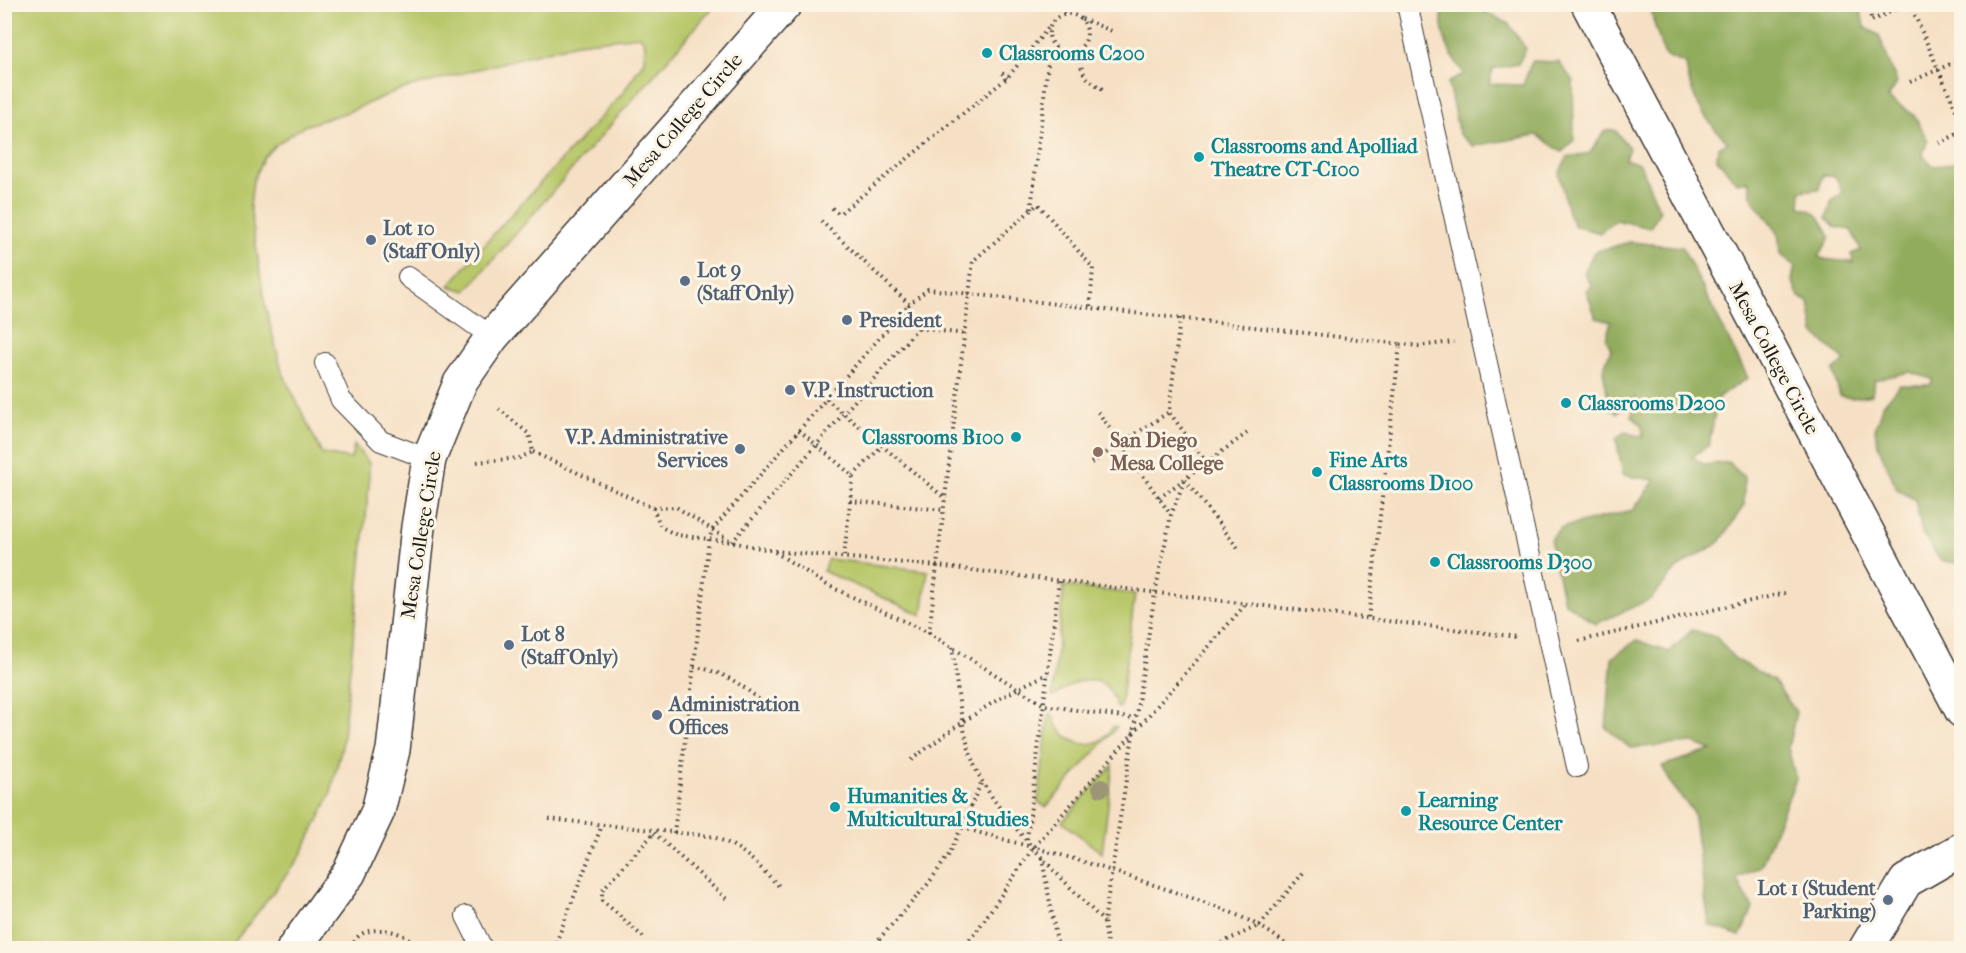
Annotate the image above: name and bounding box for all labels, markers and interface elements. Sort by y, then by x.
place label: Classrooms C200 [999,42,1145,65]
marker: Classrooms C200 [980,46,994,60]
street label: Mesa College Circle [619,48,747,192]
place label: Classrooms and Apolliad Theatre CT-C100 [1210,135,1419,181]
marker: Classrooms and Apolliad Theatre CT-C100 [1192,150,1206,164]
place label: Lot 10 (Staff Only) [383,217,480,263]
marker: Lot 10 (Staff Only) [364,233,378,247]
place label: Lot 9 (Staff Only) [697,259,794,305]
marker: Lot 9 (Staff Only) [678,274,692,288]
street label: Mesa College Circle [1724,278,1824,438]
place label: President [859,309,943,332]
marker: President [840,313,854,327]
place label: V.P. Instruction [801,379,934,402]
marker: V.P. Instruction [783,383,797,397]
place label: Classrooms D200 [1578,392,1726,415]
marker: Classrooms D200 [1559,396,1573,410]
place label: V.P. Administrative Services [564,426,729,472]
place label: Classrooms B100 [862,426,1004,449]
place label: San Diego Mesa College [1109,429,1224,475]
marker: Classrooms B100 [1009,430,1023,444]
marker: V.P. Administrative Services [733,442,747,456]
marker: San Diego Mesa College [1091,445,1105,459]
street label: Mesa College Circle [396,449,446,621]
place label: Fine Arts Classrooms D100 [1328,449,1473,495]
marker: Fine Arts Classrooms D100 [1310,465,1324,479]
place label: Classrooms D300 [1447,551,1592,574]
marker: Classrooms D300 [1428,555,1442,569]
place label: Lot 8 (Staff Only) [521,623,618,669]
marker: Lot 8 (Staff Only) [502,638,516,652]
place label: Administration Offices [667,693,800,739]
marker: Administration Offices [650,708,664,722]
place label: Humanities & Multicultural Studies [846,785,1030,831]
place label: Learning Resource Center [1418,789,1563,835]
marker: Humanities & Multicultural Studies [828,800,842,814]
marker: Learning Resource Center [1399,804,1413,818]
place label: Lot 1 (Student Parking) [1757,877,1877,923]
marker: Lot 1 (Student Parking) [1881,893,1895,907]

